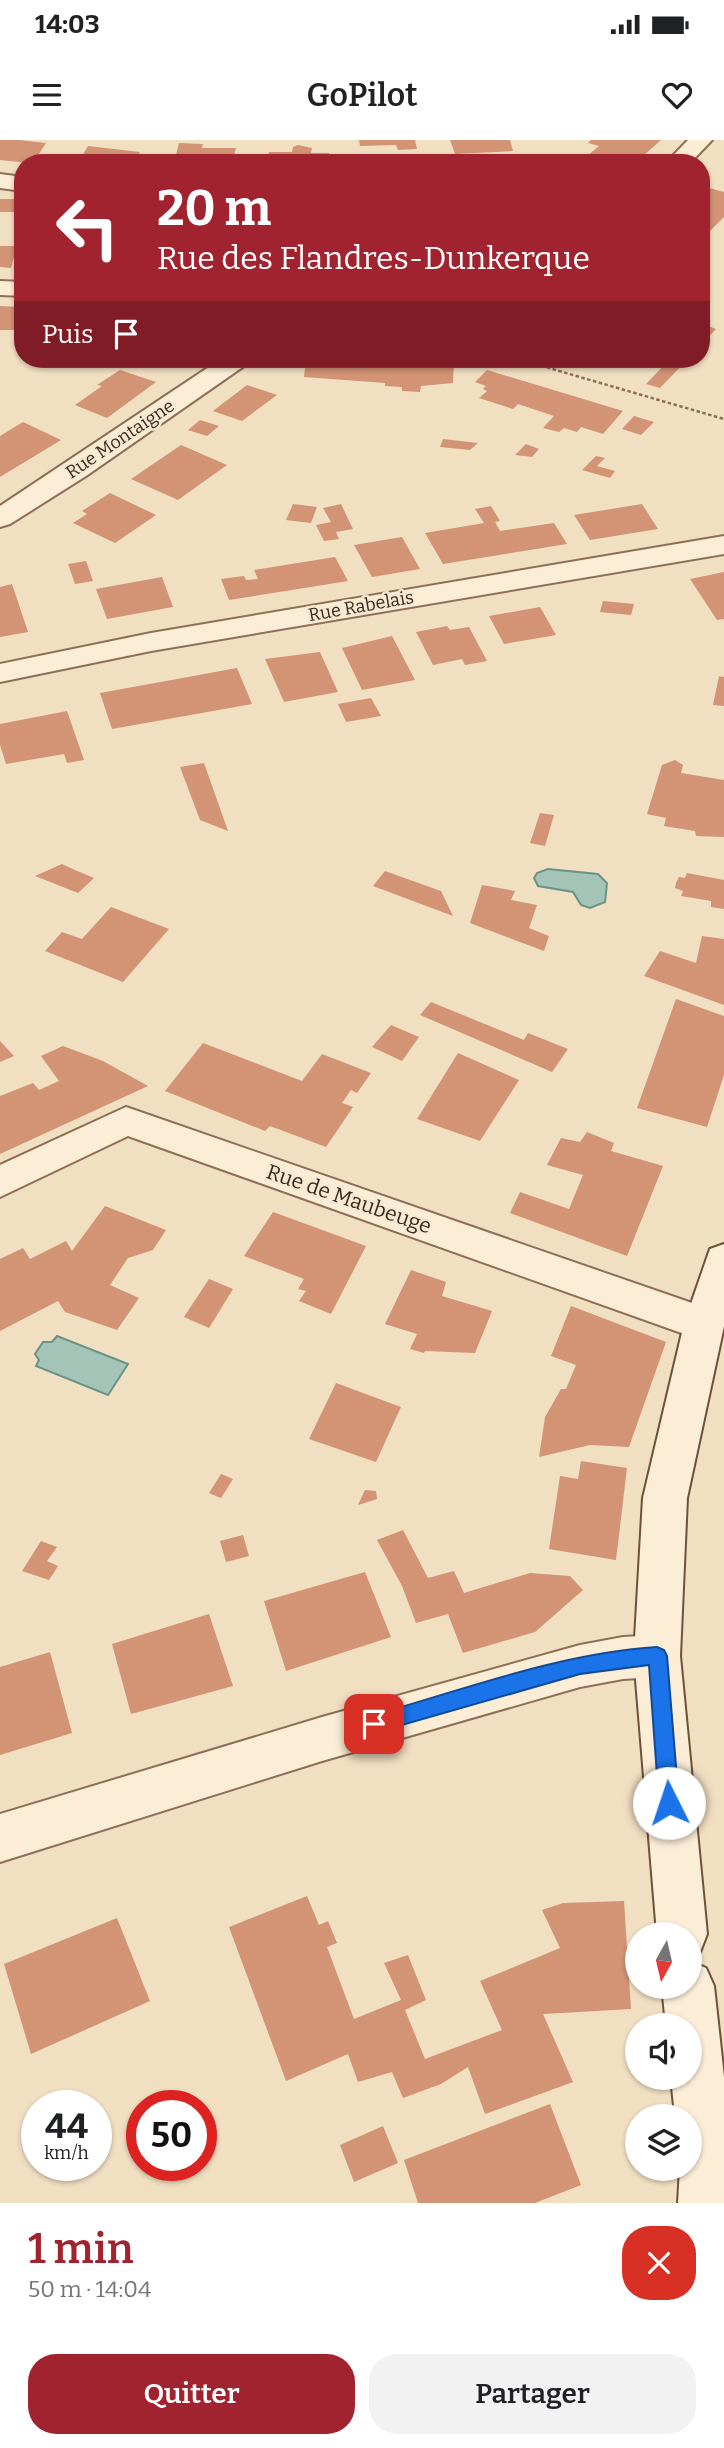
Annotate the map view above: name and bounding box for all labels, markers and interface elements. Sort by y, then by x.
text: 14:03 [35,9,100,40]
icon: menu [28,76,66,114]
text: GoPilot [306,76,418,114]
icon: heart [658,76,696,114]
text: 20 m [157,179,271,238]
icon: left [42,182,133,273]
text: Rue des Flandres-Dunkerque [157,239,590,277]
icon: arrive [107,315,145,353]
text: Puis [42,319,93,350]
street label: Rue Montaigne [62,395,178,483]
street label: Rue Rabelais [307,586,415,626]
street label: Rue de Maubeuge [263,1159,435,1239]
pin [344,1694,404,1754]
icon: arrive [355,1705,393,1743]
position arrow [632,1766,706,1840]
north arrow [625,1922,702,1998]
map controls [625,1922,702,2181]
button: sound [625,2013,702,2090]
speed limit sign: 50 [126,2090,217,2181]
button: layers [625,2104,702,2181]
text: 44 [45,2105,88,2147]
text: km/h [44,2142,89,2164]
text: 1 min [28,2224,134,2274]
button: close [622,2226,696,2300]
text: 50 m · 14:04 [28,2275,151,2303]
button: Quitter [28,2354,355,2434]
button: Partager [369,2354,696,2434]

